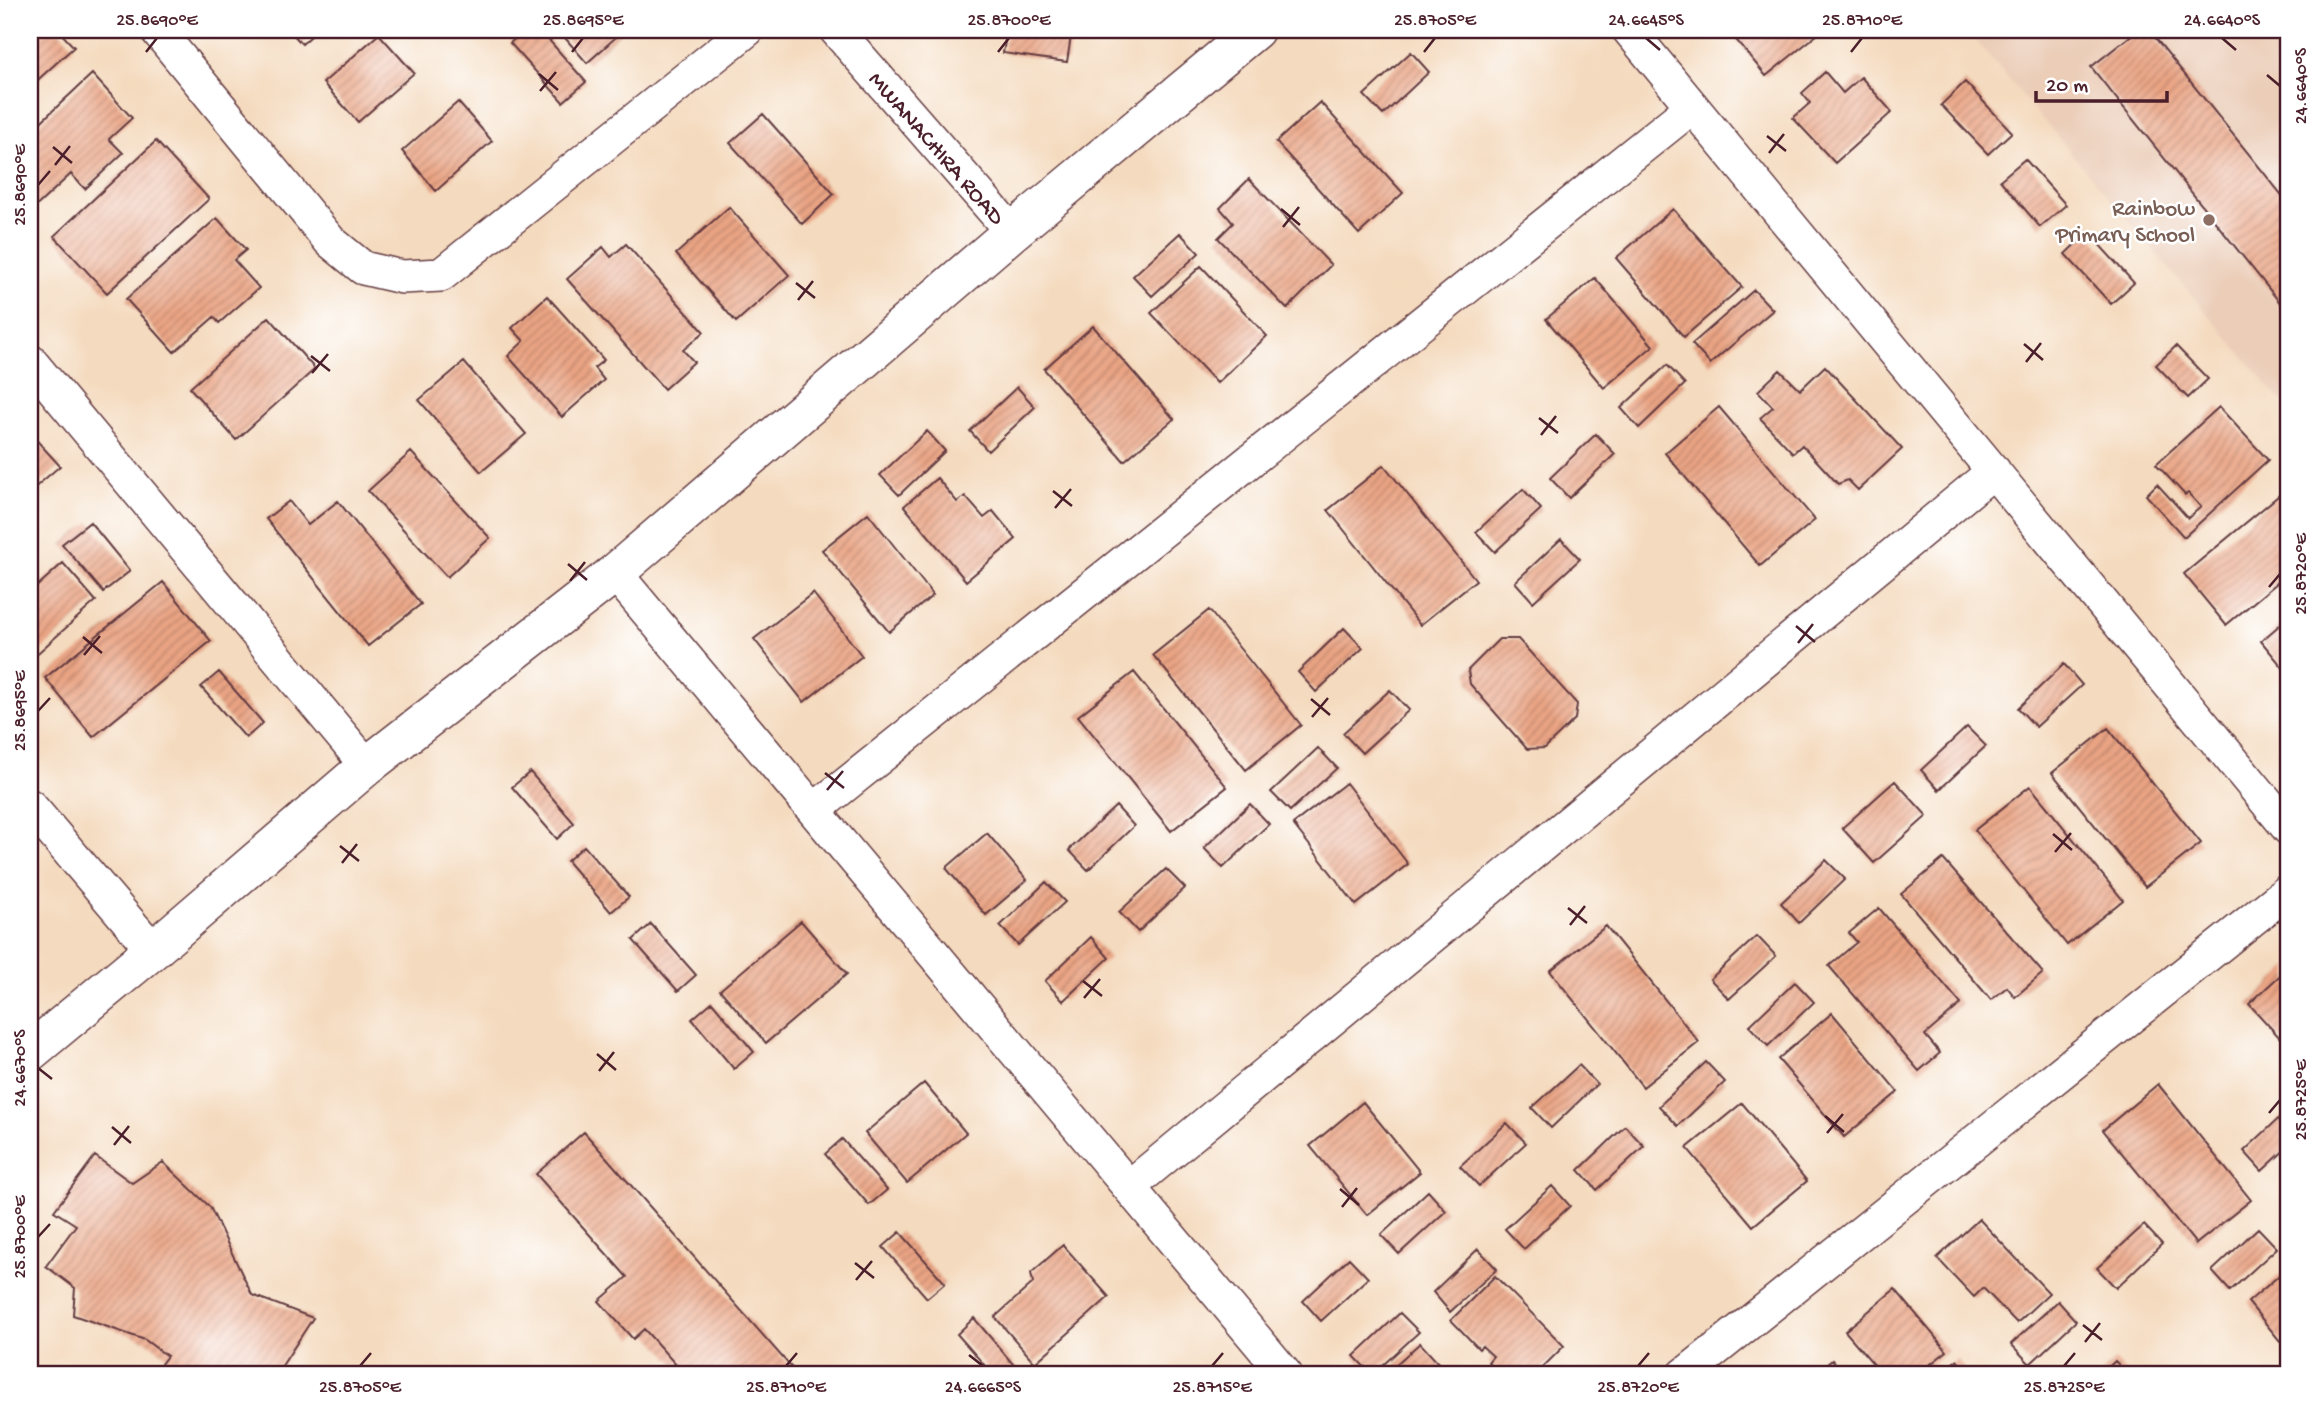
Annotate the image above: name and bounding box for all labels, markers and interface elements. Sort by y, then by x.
text: 25.8690°E [116,11,199,32]
text: 25.8695°E [543,11,624,32]
text: 25.8700°E [968,11,1051,32]
text: 25.8705°E [1394,11,1477,32]
text: 24.6645°S [1608,11,1684,32]
text: 25.8710°E [1822,11,1903,32]
text: 24.6640°S [2184,11,2261,32]
text: 24.6640°S [2292,47,2313,124]
scale bar [2036,60,2167,104]
street label: MWANACHIRA ROAD [861,67,1010,232]
text: 20 m [2046,75,2088,100]
text: 25.8690°E [11,143,32,226]
place label: Rainbow Primary School [2054,197,2195,250]
marker: Rainbow Primary School [2201,212,2217,228]
text: 25.8720°E [2292,532,2313,615]
text: 25.8695°E [11,670,32,751]
text: 24.6670°S [11,1029,32,1107]
text: 25.8725°E [2292,1059,2313,1140]
text: 25.8700°E [11,1195,32,1278]
text: 25.8705°E [319,1378,402,1399]
text: 25.8710°E [746,1378,827,1399]
text: 24.6665°S [945,1378,1022,1399]
text: 25.8715°E [1172,1378,1252,1399]
text: 25.8720°E [1597,1378,1680,1399]
text: 25.8725°E [2024,1378,2105,1399]

